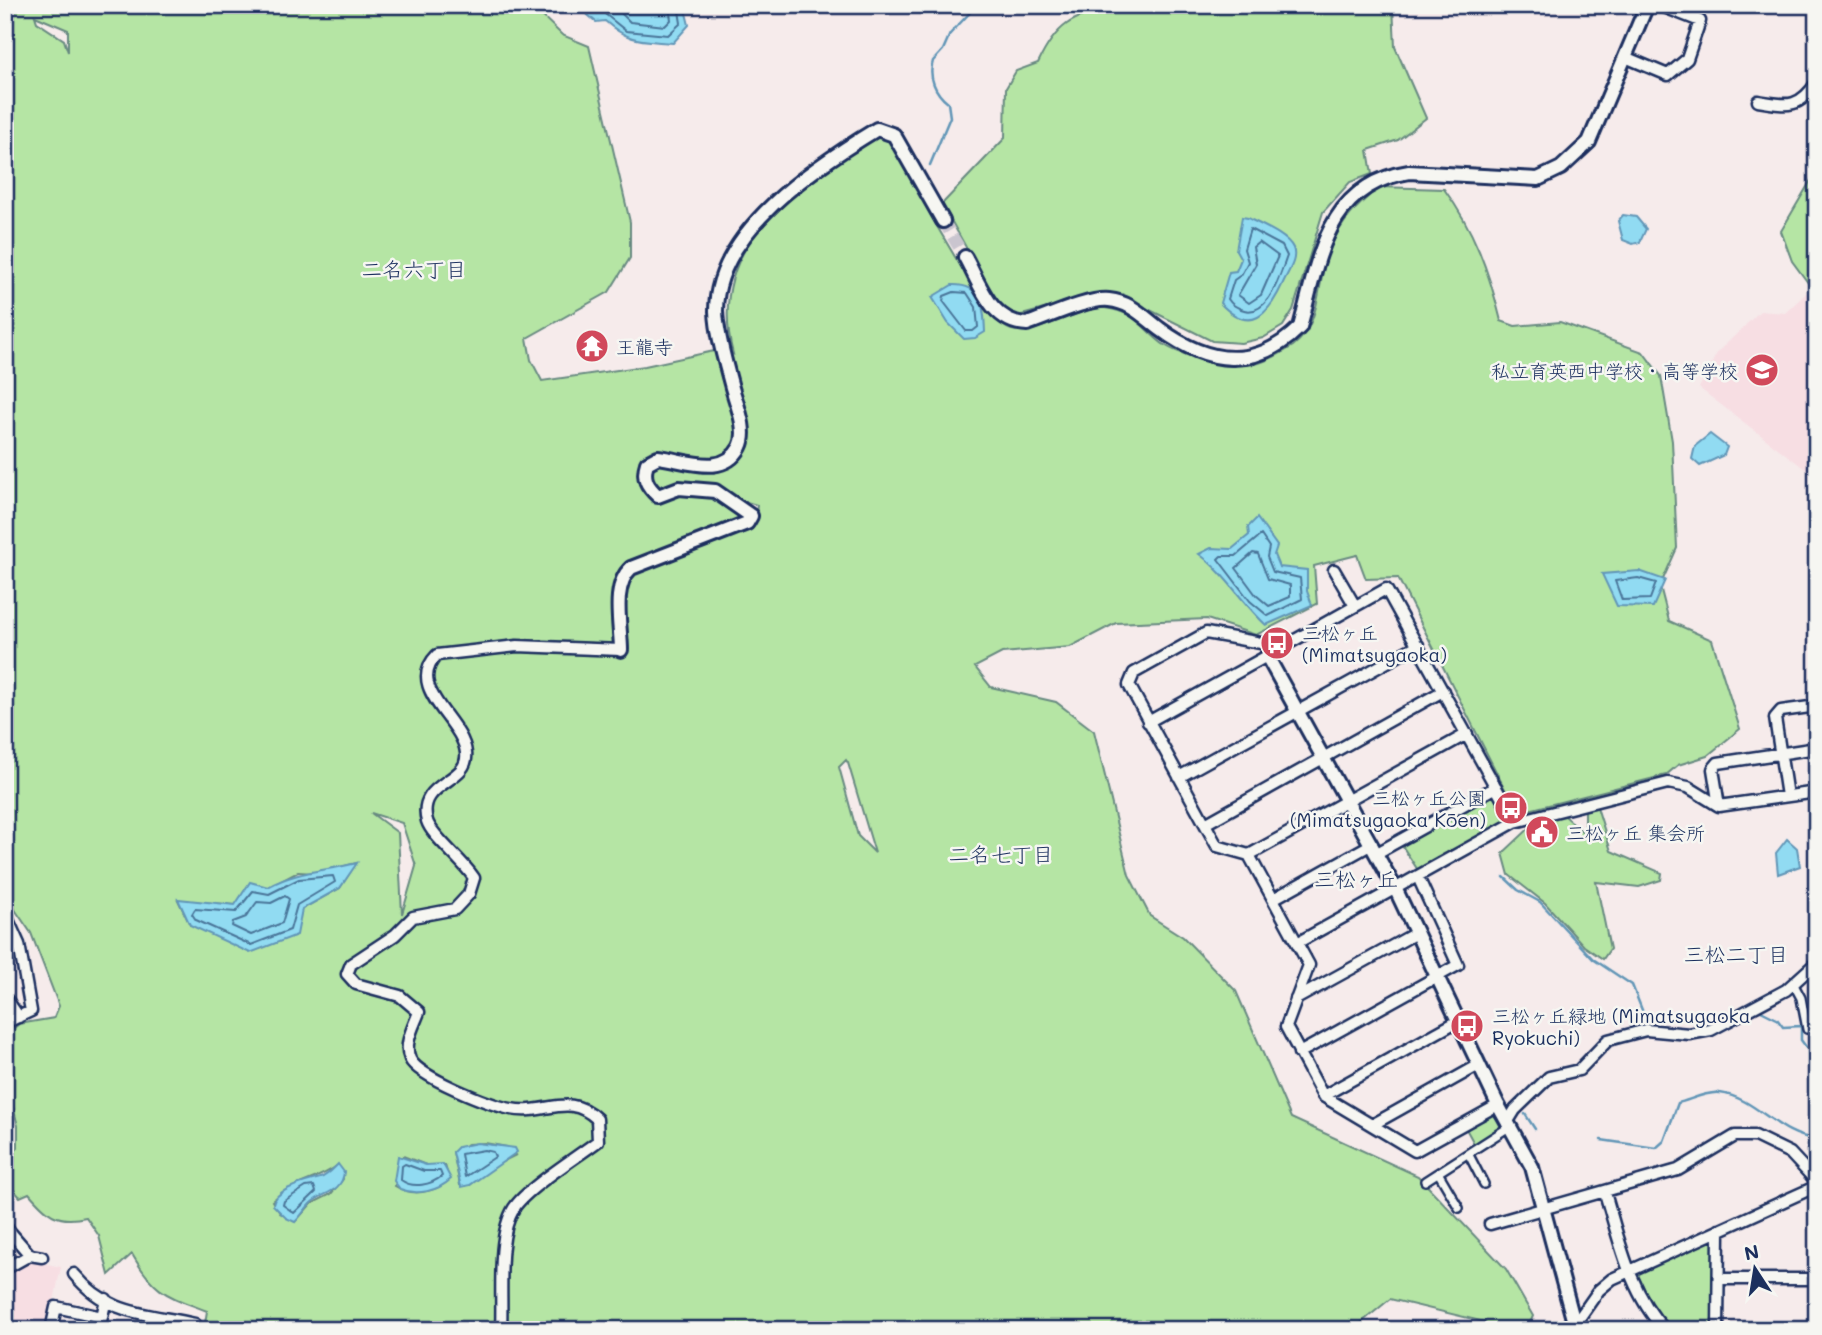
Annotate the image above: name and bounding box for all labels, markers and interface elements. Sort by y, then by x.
district label: 二名六丁目 [362,255,467,282]
temple icon: 王龍寺 [573,327,611,365]
place label: 王龍寺 [616,334,673,359]
school or university icon: 私立育英西中学校・高等学校 [1743,351,1781,389]
place label: 私立育英西中学校・高等学校 [1491,358,1738,383]
place label: 三松ヶ丘 (Mimatsugaoka) [1302,620,1447,667]
bus stop icon: 三松ヶ丘 (Mimatsugaoka) [1258,624,1296,662]
place label: 三松ヶ丘公園 (Mimatsugaoka Kōen) [1290,785,1486,832]
bus stop icon: 三松ヶ丘公園 (Mimatsugaoka Kōen) [1492,789,1530,827]
public building icon: 三松ヶ丘 集会所 [1523,813,1561,851]
place label: 三松ヶ丘 集会所 [1566,820,1705,845]
district label: 二名七丁目 [949,840,1054,867]
district label: 三松ヶ丘 [1314,865,1398,892]
district label: 三松二丁目 [1684,940,1789,967]
place label: 三松ヶ丘緑地 (Mimatsugaoka Ryokuchi) [1492,1003,1751,1050]
bus stop icon: 三松ヶ丘緑地 (Mimatsugaoka Ryokuchi) [1448,1007,1486,1045]
north arrow [1720,1234,1790,1304]
text: N [1742,1238,1761,1266]

